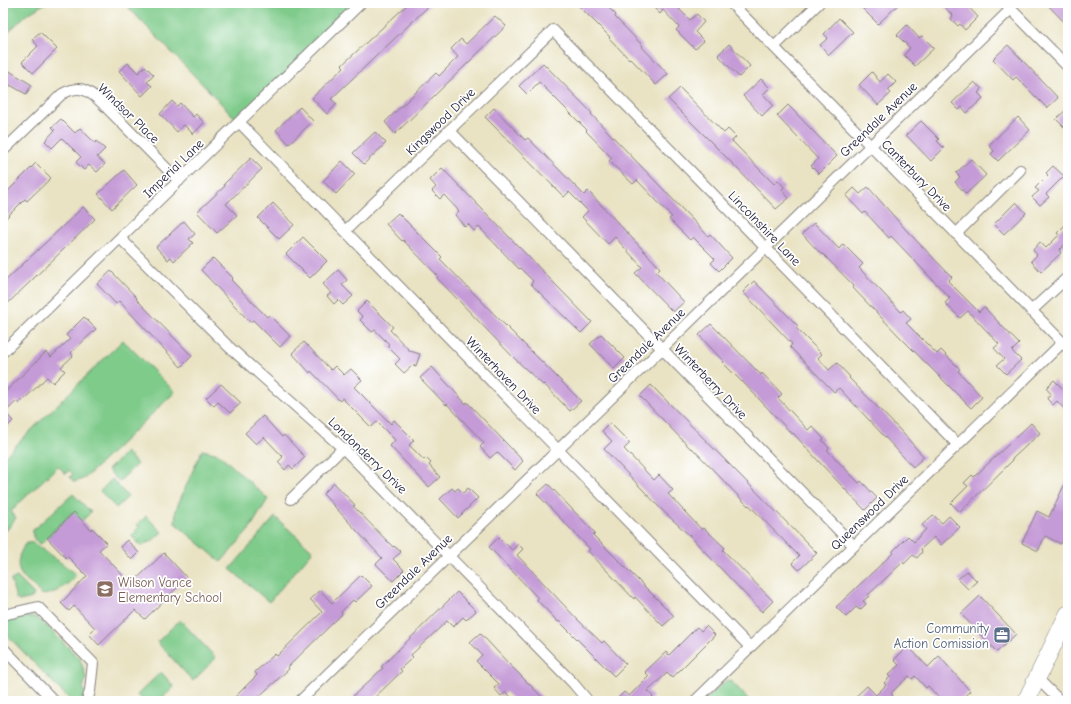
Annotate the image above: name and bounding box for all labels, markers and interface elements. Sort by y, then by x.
street label: Greendale Avenue [837,78,920,160]
street label: Windsor Place [95,80,163,147]
street label: Kingswood Drive [403,84,478,158]
street label: Imperial Lane [140,136,207,201]
street label: Canterbury Drive [879,136,955,215]
street label: Lincolnshire Lane [725,188,804,269]
street label: Greendale Avenue [605,304,688,386]
street label: Winterhaven Drive [463,334,545,417]
street label: Winterberry Drive [671,341,751,422]
street label: Londonderry Drive [325,414,410,497]
street label: Queenswood Drive [827,471,912,553]
street label: Greendale Avenue [372,530,455,612]
place label: Wilson Vance Elementary School [118,575,222,605]
school or university icon: Wilson Vance Elementary School [95,579,115,599]
place label: Community Action Comission [894,621,989,651]
office icon: Community Action Comission [992,625,1012,645]

